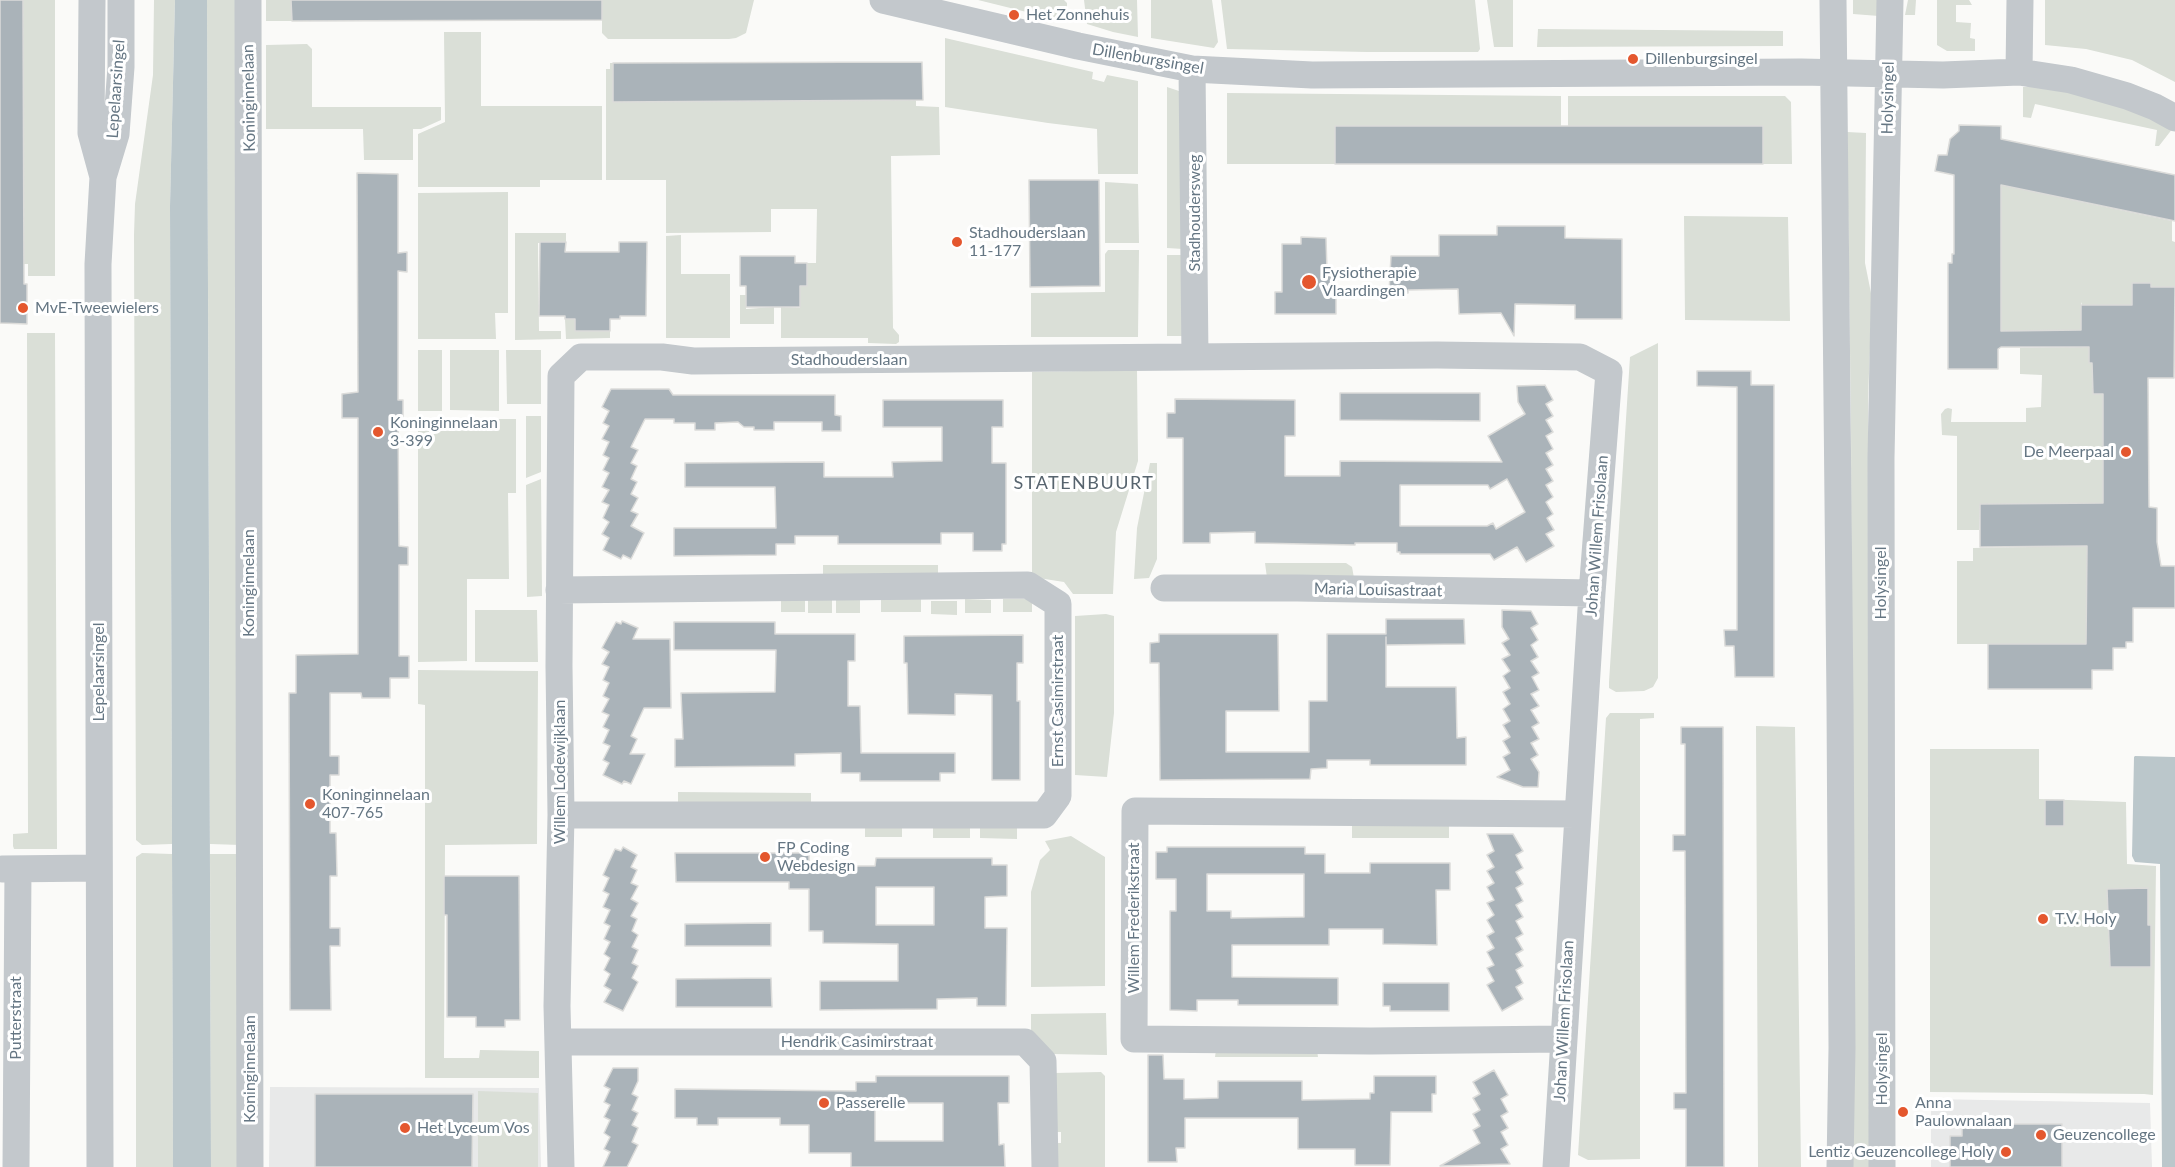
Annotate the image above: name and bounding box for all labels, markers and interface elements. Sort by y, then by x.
place label: Het Zonnehuis [1026,5,1129,25]
marker: Het Zonnehuis [1007,8,1021,22]
street label: Lepelaarsingel [103,39,129,139]
street label: Dillenburgsingel [1091,40,1205,78]
street label: Koninginnelaan [238,44,260,152]
place label: Dillenburgsingel [1645,49,1758,69]
marker: Dillenburgsingel [1626,52,1640,66]
street label: Holysingel [1878,61,1898,135]
street label: Stadhoudersweg [1185,154,1205,272]
place label: Stadhouderslaan 11-177 [969,223,1086,261]
marker: Stadhouderslaan 11-177 [950,235,964,249]
place label: Fysiotherapie Vlaardingen [1322,263,1417,301]
marker: Fysiotherapie Vlaardingen [1300,273,1318,291]
place label: MvE-Tweewielers [35,298,159,318]
marker: MvE-Tweewielers [16,301,30,315]
street label: Stadhouderslaan [791,350,907,370]
place label: Koninginnelaan 3-399 [390,413,498,451]
marker: Koninginnelaan 3-399 [371,425,385,439]
place label: De Meerpaal [2023,442,2114,462]
marker: De Meerpaal [2119,445,2133,459]
street label: Johan Willem Frisolaan [1582,455,1612,617]
district label: STATENBUURT [1014,472,1154,494]
street label: Koninginnelaan [239,529,259,637]
street label: Holysingel [1871,546,1891,620]
street label: Maria Louisastraat [1314,579,1442,601]
street label: Lepelaarsingel [89,622,109,722]
street label: Ernst Casimirstraat [1048,635,1068,767]
street label: Willem Lodewijklaan [550,700,570,844]
place label: Koninginnelaan 407-765 [322,785,430,823]
marker: Koninginnelaan 407-765 [303,797,317,811]
place label: FP Coding Webdesign [777,838,855,876]
street label: Willem Frederikstraat [1124,842,1144,994]
marker: FP Coding Webdesign [758,850,772,864]
place label: T.V. Holy [2055,909,2117,929]
marker: T.V. Holy [2036,912,2050,926]
street label: Johan Willem Frisolaan [1550,940,1578,1102]
street label: Putterstraat [6,976,26,1060]
street label: Koninginnelaan [240,1015,260,1123]
street label: Hendrik Casimirstraat [781,1032,933,1052]
street label: Holysingel [1872,1032,1892,1106]
place label: Passerelle [836,1093,906,1113]
place label: Anna Paulownalaan [1915,1093,2012,1131]
marker: Passerelle [817,1096,831,1110]
marker: Anna Paulownalaan [1896,1105,1910,1119]
place label: Het Lyceum Vos [417,1118,530,1138]
marker: Het Lyceum Vos [398,1121,412,1135]
place label: Geuzencollege [2053,1125,2156,1145]
marker: Geuzencollege [2034,1128,2048,1142]
place label: Lentiz Geuzencollege Holy [1808,1142,1994,1162]
marker: Lentiz Geuzencollege Holy [1999,1145,2013,1159]

